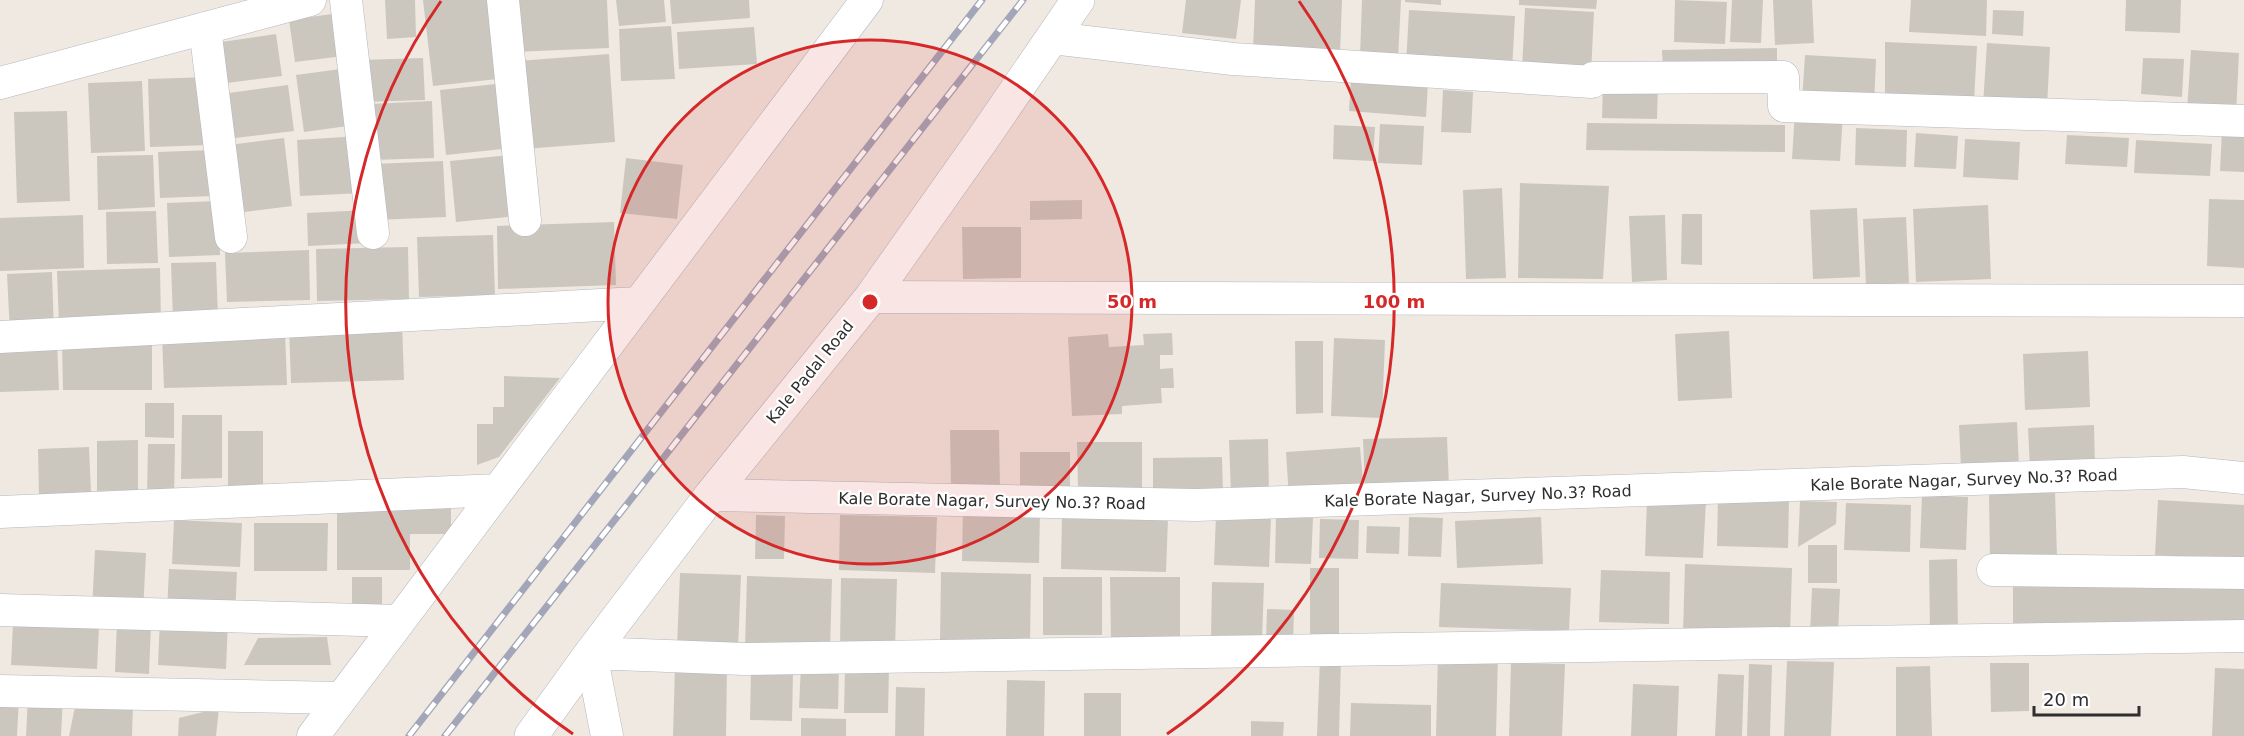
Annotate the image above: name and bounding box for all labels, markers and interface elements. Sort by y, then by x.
text: 50 m [1107,291,1157,312]
text: 100 m [1363,291,1425,312]
centre of rings [860,292,880,312]
street label: Kale Padal Road [762,316,858,428]
street label: Kale Borate Nagar, Survey No.3? Road [1810,465,2118,495]
street label: Kale Borate Nagar, Survey No.3? Road [1324,481,1632,511]
street label: Kale Borate Nagar, Survey No.3? Road [838,489,1146,513]
scale bar [2034,679,2139,717]
text: 20 m [2043,689,2089,710]

